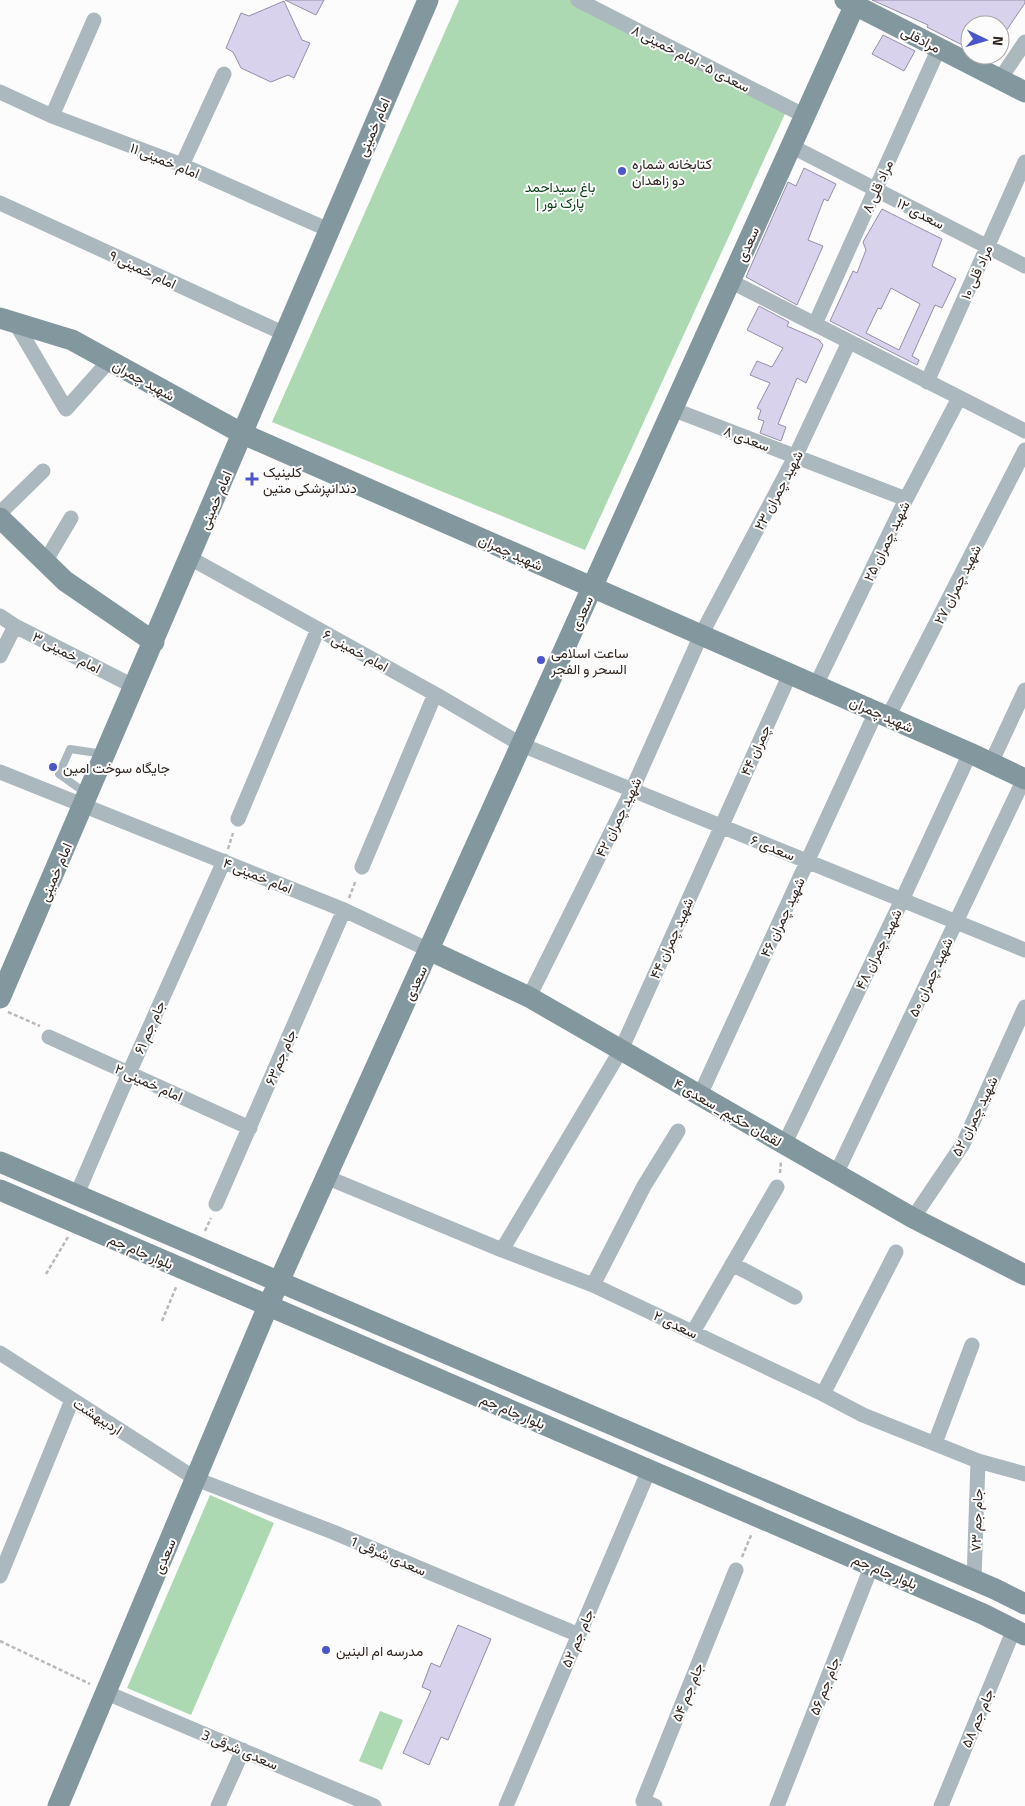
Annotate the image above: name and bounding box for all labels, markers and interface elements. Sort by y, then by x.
north arrow [960,15,1010,65]
street label: سعدی ۵- امام خمینی ۸ [628,19,754,97]
street label: مرادقلی [898,20,944,58]
text: N [988,35,1009,47]
street label: امام خمینی [351,94,395,160]
street label: امام خمینی ۱۱ [127,137,203,183]
place label: کتابخانه شماره دو زاهدان [632,153,712,190]
street label: مراد قلی ۸ [856,156,898,216]
marker: کتابخانه شماره دو زاهدان [616,165,628,177]
park label: باغ سیداحمد | پارک نور [525,176,595,213]
street label: سعدی ۱۲ [894,192,948,234]
street label: سعدی [730,223,764,265]
street label: مراد قلی ۱۰ [955,241,997,303]
street label: امام خمینی ۹ [106,244,180,294]
street label: شهید چمران [109,354,179,406]
street label: سعدی ۸ [721,420,773,456]
street label: شهید چمران ۲۳ [748,446,808,534]
place label: کلینیک دندانپزشکی متین [263,461,357,498]
street label: امام خمینی [193,467,237,533]
marker: کلینیک دندانپزشکی متین [245,472,259,486]
street label: شهید چمران ۲۵ [858,497,914,585]
street label: شهید چمران [476,529,546,575]
street label: شهید چمران ۲۷ [928,541,986,627]
street label: سعدی [564,592,598,634]
street label: امام خمینی ۶ [319,623,393,677]
street label: امام خمینی ۳ [29,626,105,678]
place label: ساعت اسلامی السحر و الفجر [550,642,629,679]
marker: ساعت اسلامی السحر و الفجر [535,654,547,666]
street label: شهید چمران [847,691,917,737]
street label: چمران ۴۴ [734,721,776,779]
place label: جایگاه سوخت امین [63,757,170,778]
marker: جایگاه سوخت امین [47,761,59,773]
street label: شهید چمران ۴۲ [590,773,646,861]
street label: سعدی ۶ [748,829,798,865]
street label: امام خمینی [33,839,77,905]
street label: امام خمینی ۴ [220,852,296,898]
street label: شهید چمران ۴۶ [754,874,810,960]
street label: شهید چمران ۴۴ [644,894,698,982]
street label: شهید چمران ۴۸ [849,905,907,993]
street label: شهید چمران ۵۰ [902,934,958,1020]
street label: سعدی [398,962,432,1004]
street label: جام جم ۶۱ [128,997,170,1057]
street label: جام جم۶۳ [259,1026,301,1088]
street label: امام خمینی ۲ [112,1058,186,1106]
street label: لقمان حکیم_سعدی ۴ [670,1072,786,1152]
street label: شهید چمران ۵۲ [946,1072,1002,1160]
street label: بلوار جام جم [105,1228,177,1274]
street label: سعدی ۲ [650,1305,702,1343]
street label: بلوار جام جم [477,1388,549,1434]
street label: اردیبهشت [69,1392,127,1440]
street label: جام جم ۷۳ [964,1488,988,1552]
street label: سعدی شرقی 1 [346,1529,430,1581]
street label: سعدی [147,1535,181,1577]
street label: بلوار جام جم [849,1548,921,1594]
street label: جام جم ۵۲ [555,1606,599,1670]
place label: مدرسه ام البنین [336,1640,423,1661]
marker: مدرسه ام البنین [320,1644,332,1656]
street label: جام جم ۵۶ [803,1654,845,1718]
street label: جام جم ۵۴ [666,1659,708,1725]
street label: جام جم ۵۸ [955,1685,999,1751]
street label: سعدی شرقی 3 [198,1723,282,1775]

